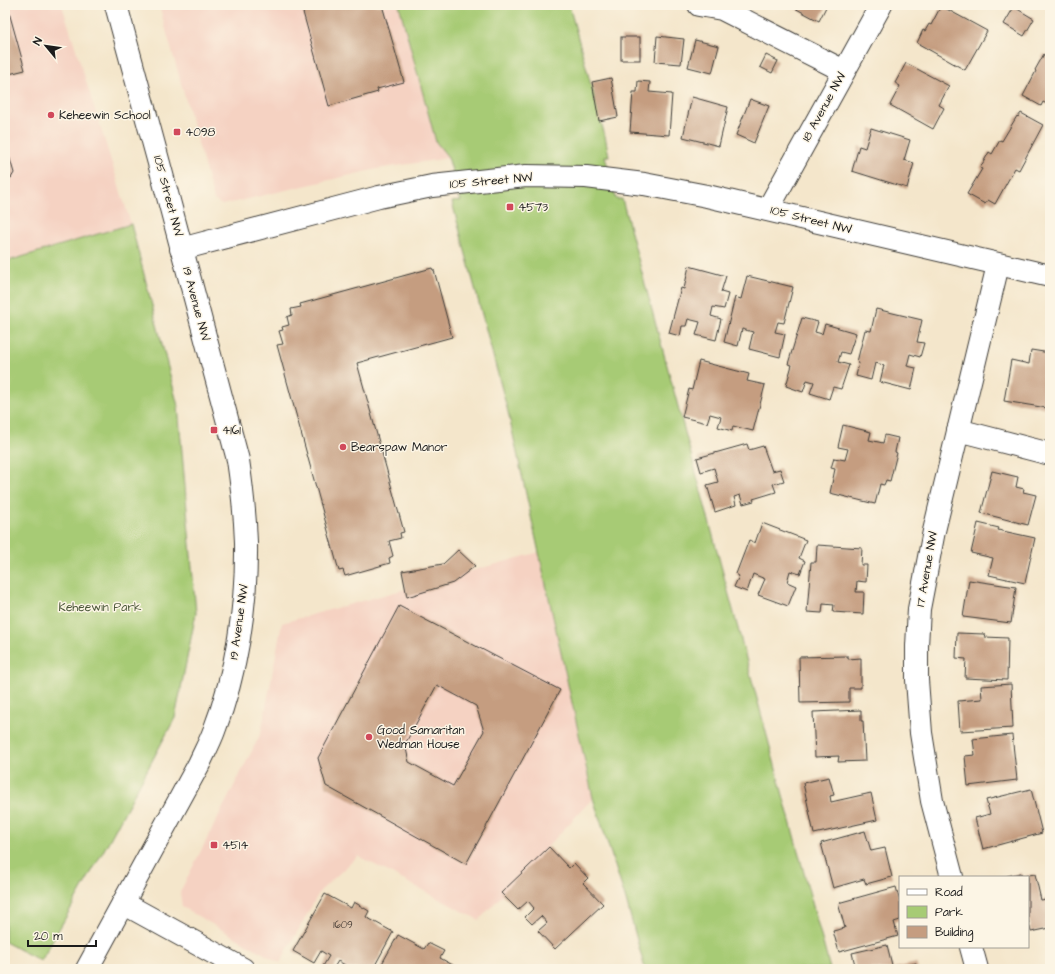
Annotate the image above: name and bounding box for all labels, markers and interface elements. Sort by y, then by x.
north arrow [26,26,66,66]
text: N [29,35,46,48]
street label: 18 Avenue NW [798,69,850,145]
place label: Keheewin School [59,107,151,124]
marker: Keheewin School [46,110,56,120]
place label: 4098 [185,124,216,141]
marker: 4098 [172,127,182,137]
street label: 105 Street NW [149,154,187,239]
street label: 105 Street NW [449,169,534,193]
place label: 4573 [518,199,548,216]
marker: 4573 [505,202,515,212]
street label: 105 Street NW [769,202,854,238]
street label: 19 Avenue NW [178,265,214,343]
place label: 4161 [222,422,241,439]
marker: 4161 [209,425,219,435]
place label: Bearspaw Manor [351,439,448,456]
marker: Bearspaw Manor [338,442,348,452]
street label: 17 Avenue NW [912,529,942,608]
street label: 19 Avenue NW [225,583,253,661]
park label: Keheewin Park [59,599,142,616]
place label: Good Samaritan Wedman House [377,722,464,753]
marker: Good Samaritan Wedman House [364,732,374,742]
place label: 4514 [222,837,248,854]
marker: 4514 [209,840,219,850]
legend [899,876,1029,948]
text: Road [935,884,963,901]
text: Park [935,904,963,921]
house number: 1609 [333,918,353,932]
scale bar [28,922,96,948]
text: Building [935,924,973,942]
text: 20 m [34,928,63,945]

